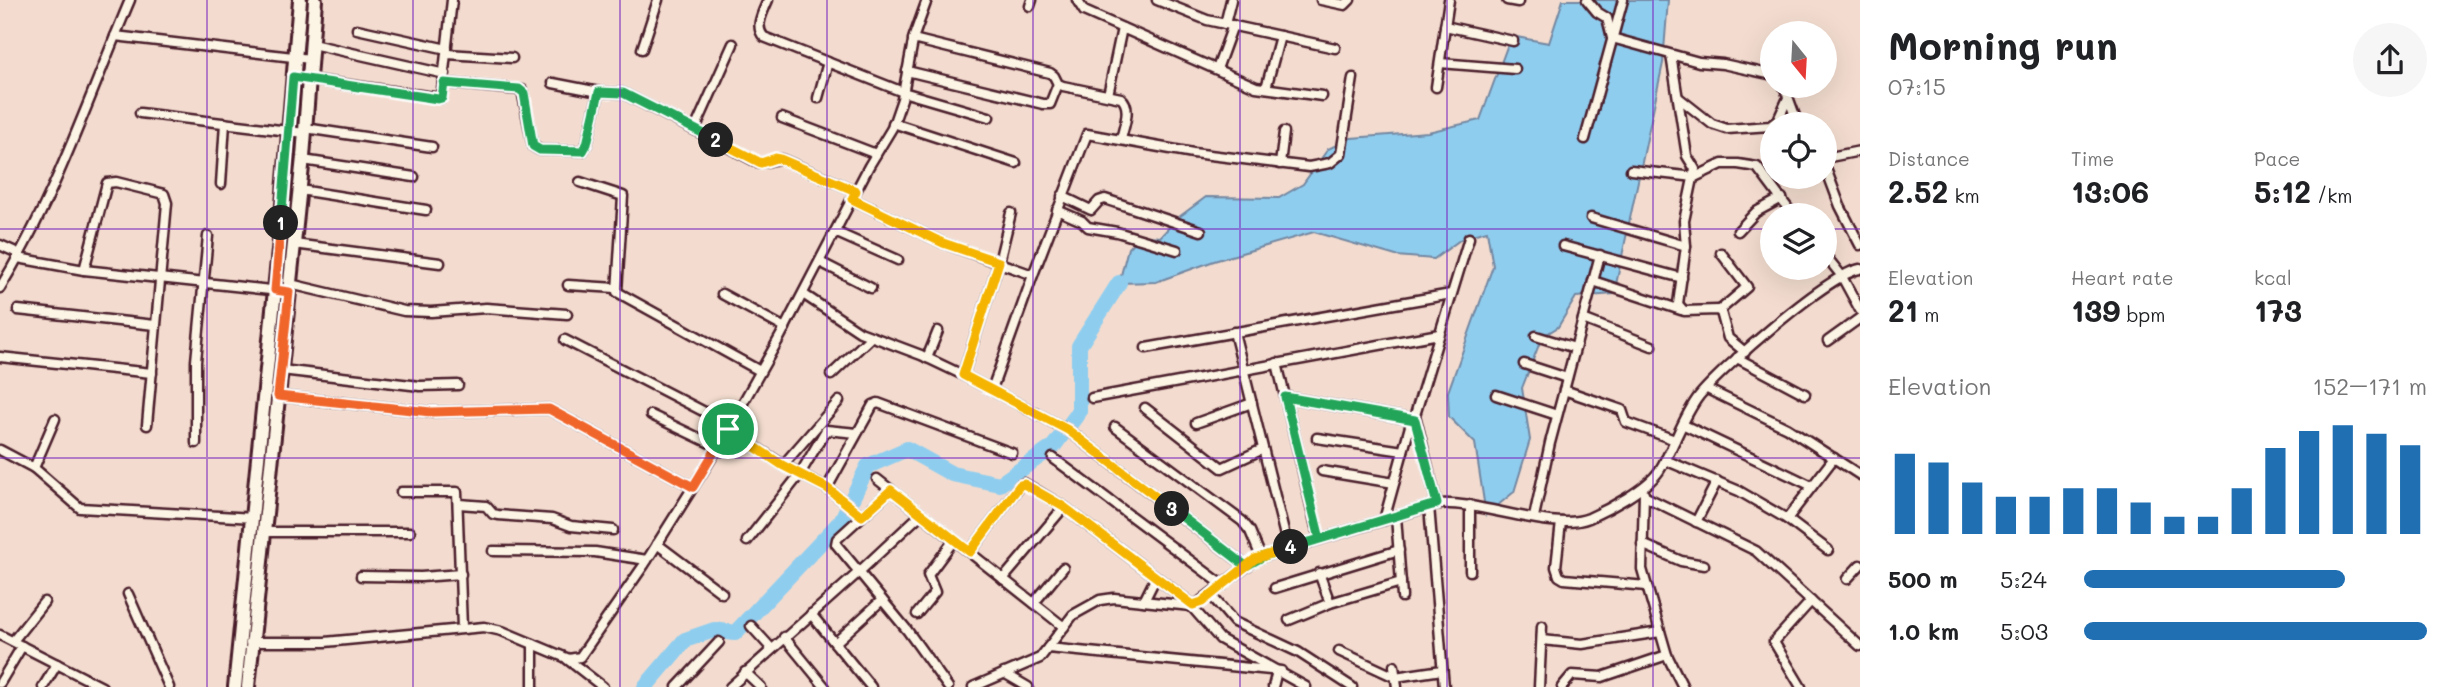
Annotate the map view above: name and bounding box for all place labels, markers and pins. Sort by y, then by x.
pin: 2 [698,122,734,158]
pin: 1 [264,206,298,241]
pin [698,399,758,459]
pin: 3 [1154,491,1190,526]
pin: 4 [1274,530,1308,564]

